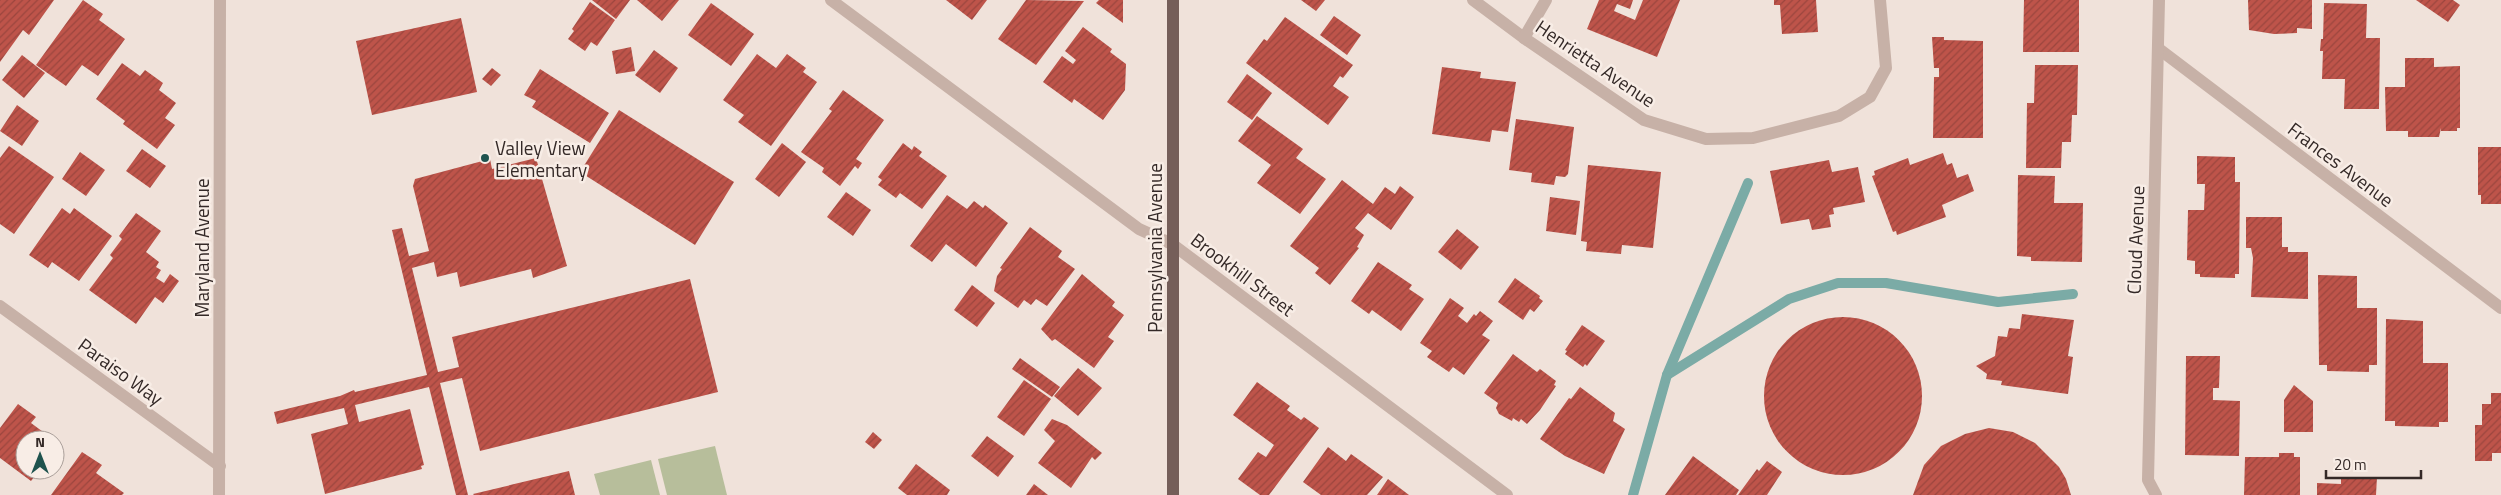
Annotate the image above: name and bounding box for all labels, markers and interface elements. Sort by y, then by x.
street label: Henrietta Avenue [1530,12,1662,114]
street label: Frances Avenue [2282,114,2400,214]
place label: Valley View Elementary [495,133,587,184]
marker: Valley View Elementary [479,152,491,164]
street label: Pennsylvania Avenue [1140,163,1169,333]
street label: Maryland Avenue [187,178,216,318]
street label: Cloud Avenue [2119,185,2151,295]
street label: Brookhill Street [1185,225,1301,323]
street label: Paraiso Way [72,330,170,412]
north arrow [15,430,65,480]
text: N [35,431,45,452]
scale bar [2326,448,2421,480]
text: 20 m [2334,453,2367,476]

